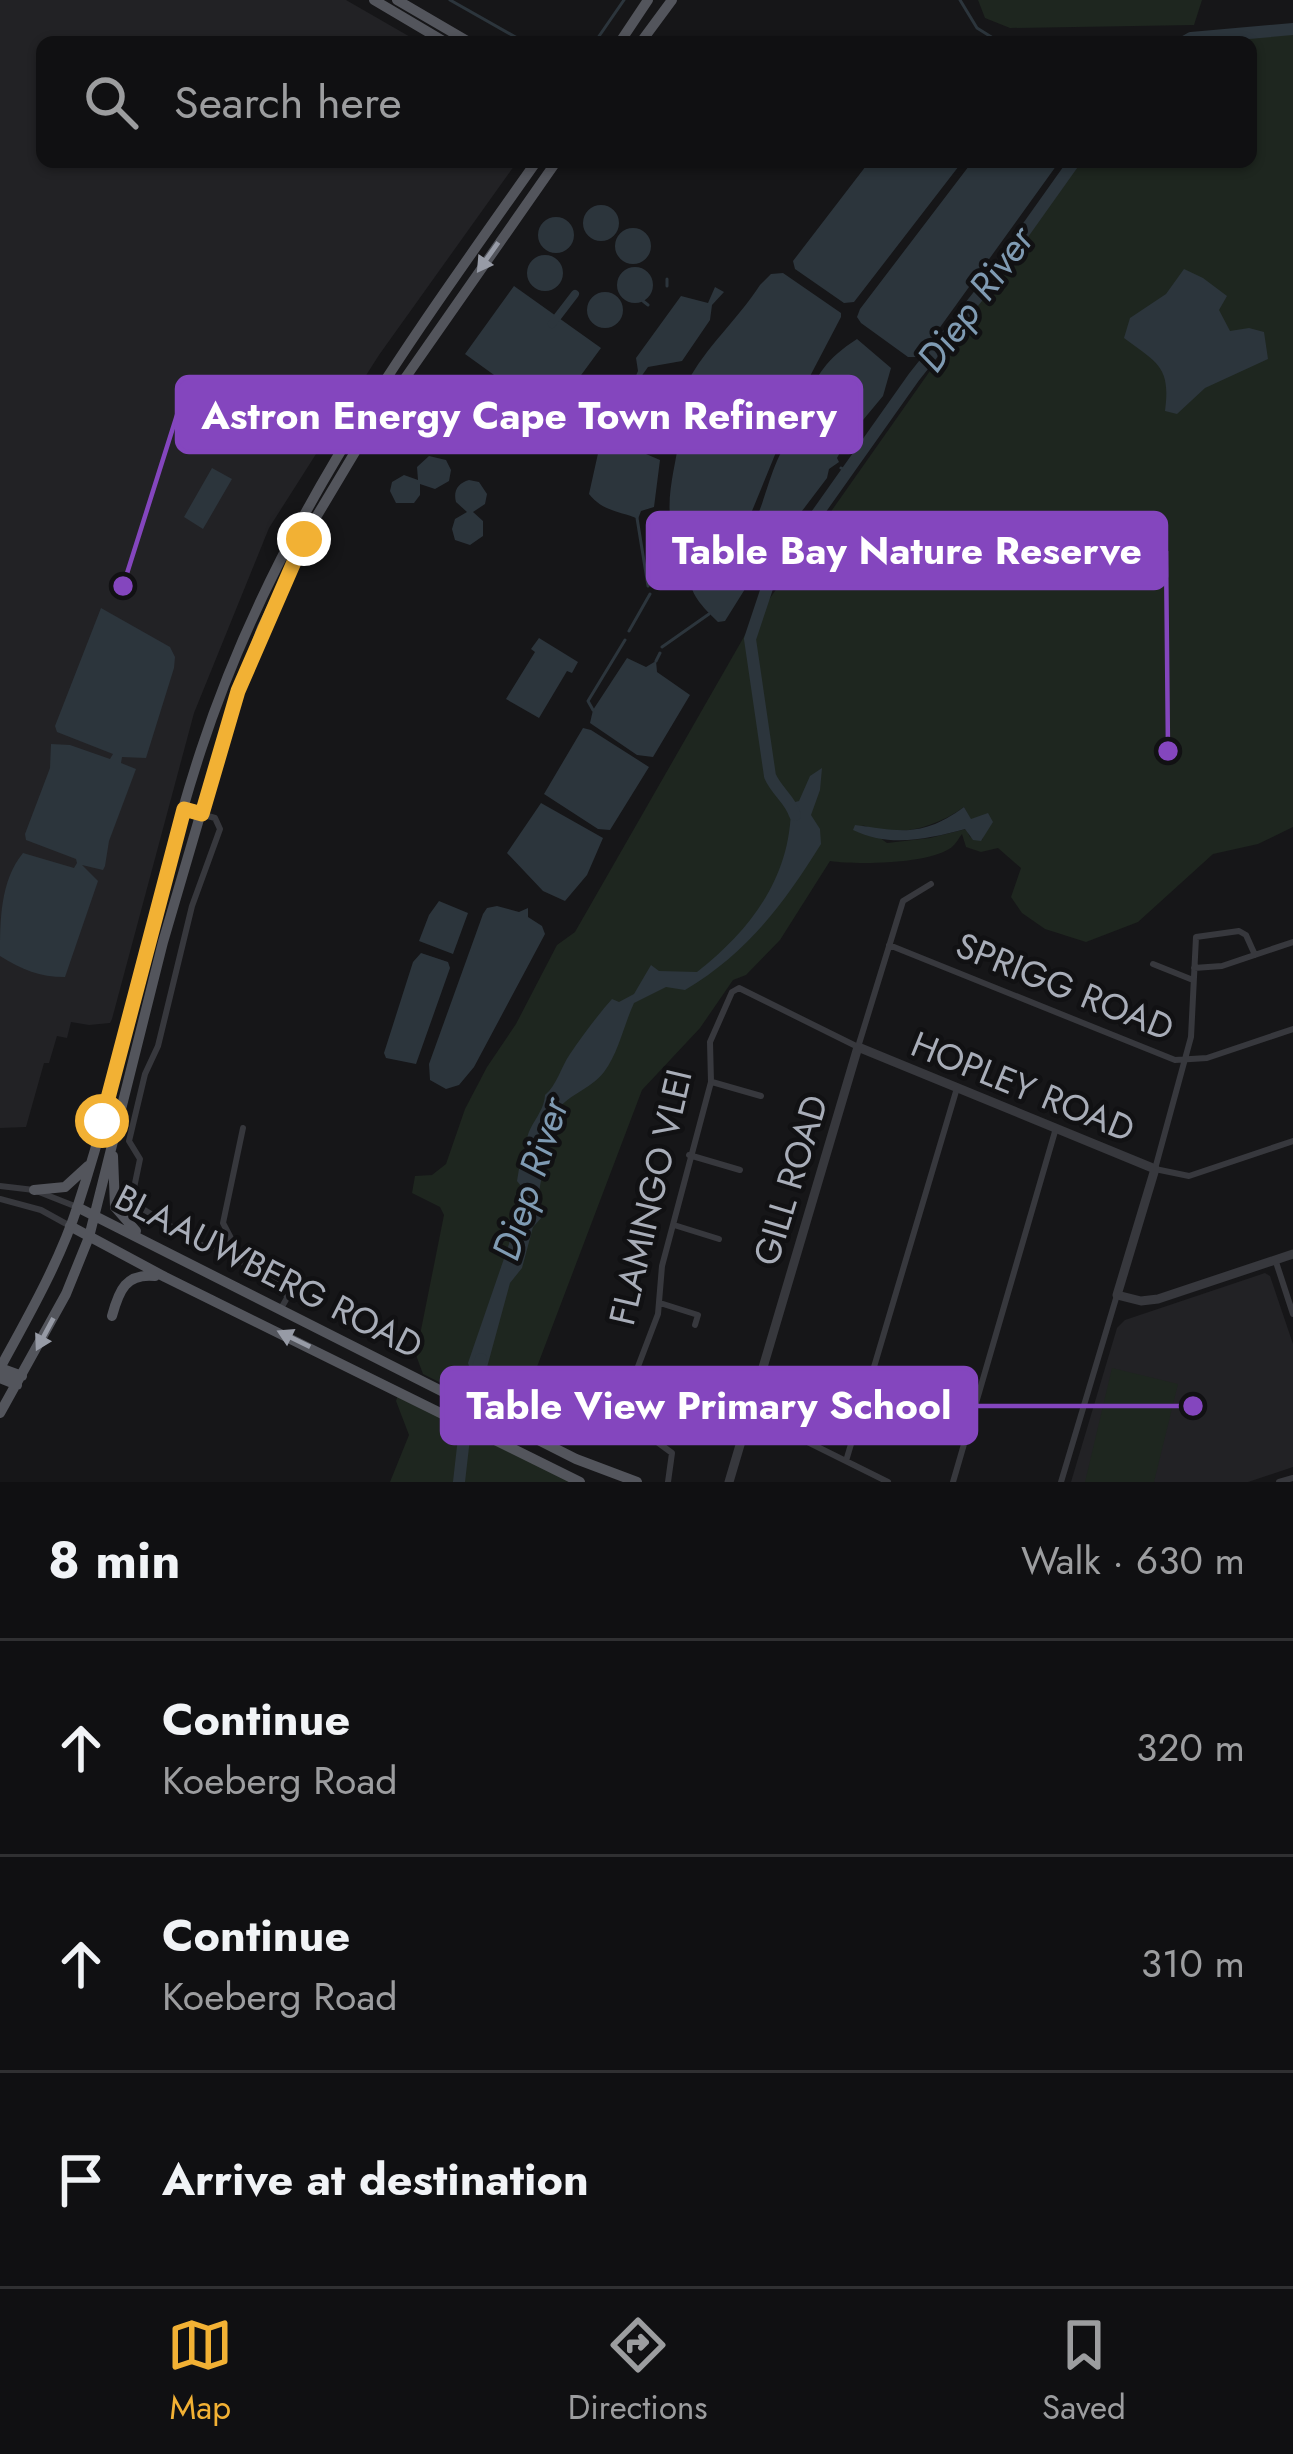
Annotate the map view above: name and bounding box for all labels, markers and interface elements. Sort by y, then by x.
search box [36,36,1257,168]
icon: search [78,69,144,135]
text: Search here [174,70,402,135]
water label: Diep River [903,213,1049,384]
one-way arrow [477,241,500,273]
callout: Astron Energy Cape Town Refinery [177,377,861,452]
text: Astron Energy Cape Town Refinery [200,387,838,444]
route end [277,512,331,566]
callout: Table Bay Nature Reserve [648,513,1166,588]
text: Table Bay Nature Reserve [672,522,1142,579]
street label: SPRIGG ROAD [948,919,1182,1053]
street label: HOPLEY ROAD [904,1018,1142,1154]
street label: FLAMINGO VLEI [595,1064,705,1330]
water label: Diep River [477,1088,584,1268]
street label: GILL ROAD [739,1088,841,1272]
route start [75,1094,129,1148]
street label: BLAAUWBERG ROAD [106,1171,432,1371]
one-way arrow [35,1317,56,1352]
one-way arrow [277,1330,311,1350]
callout: Table View Primary School [442,1368,976,1443]
text: Table View Primary School [466,1377,952,1434]
text: 8 min [48,1523,181,1597]
text: Walk · 630 m [1021,1532,1245,1589]
text: Continue [162,1687,350,1752]
icon: ahead [48,1715,114,1781]
text: 320 m [1136,1719,1245,1776]
text: Koeberg Road [162,1752,397,1809]
text: Continue [162,1903,350,1968]
icon: ahead [48,1931,114,1997]
text: 310 m [1141,1935,1245,1992]
text: Koeberg Road [162,1968,397,2025]
icon: arrive [48,2147,114,2213]
text: Arrive at destination [162,2147,589,2212]
tab: Map [167,2312,233,2431]
tab: Directions [568,2312,708,2431]
tab: Saved [1042,2312,1126,2431]

